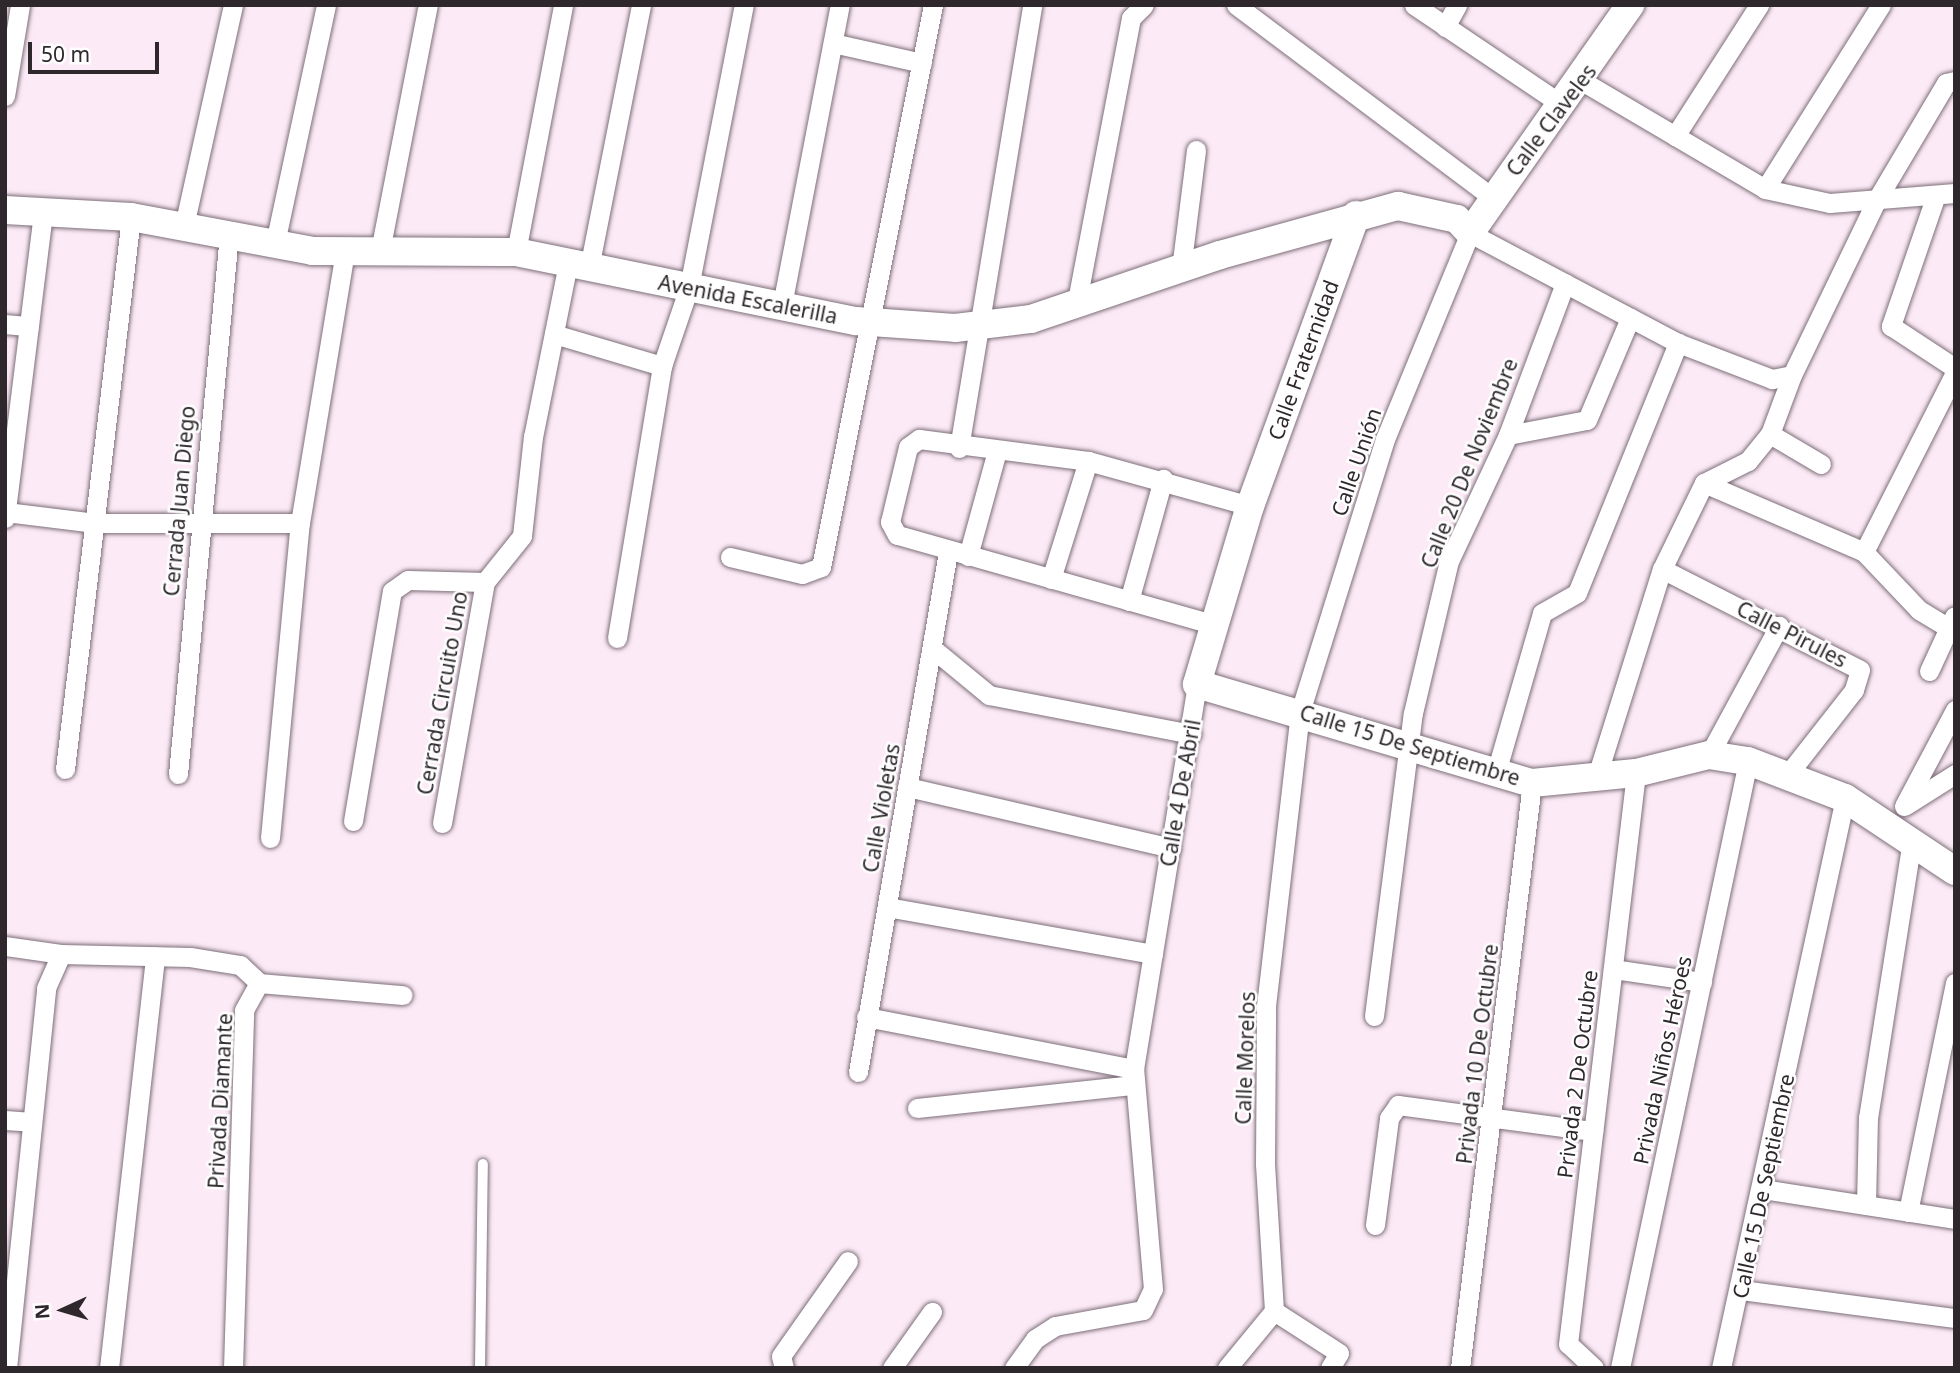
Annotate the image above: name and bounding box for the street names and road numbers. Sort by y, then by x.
street label: Calle Claveles [1501,59,1601,181]
street label: Avenida Escalerilla [656,269,840,329]
street label: Calle Fraternidad [1262,277,1344,443]
street label: Calle 20 De Noviembre [1415,354,1523,572]
street label: Cerrada Juan Diego [158,405,200,597]
street label: Calle Unión [1326,405,1386,519]
street label: Cerrada Circuito Uno [412,589,472,797]
street label: Calle Pirules [1733,595,1851,673]
street label: Calle 15 De Septiembre [1297,699,1523,791]
street label: Calle 4 De Abril [1155,717,1205,869]
street label: Calle Violetas [857,742,905,874]
street label: Privada 10 De Octubre [1451,943,1503,1165]
street label: Privada Niños Héroes [1628,954,1696,1166]
street label: Privada 2 De Octubre [1552,968,1602,1180]
street label: Calle Morelos [1230,991,1260,1125]
street label: Privada Diamante [203,1013,237,1189]
street label: Calle 15 De Septiembre [1727,1071,1799,1301]

